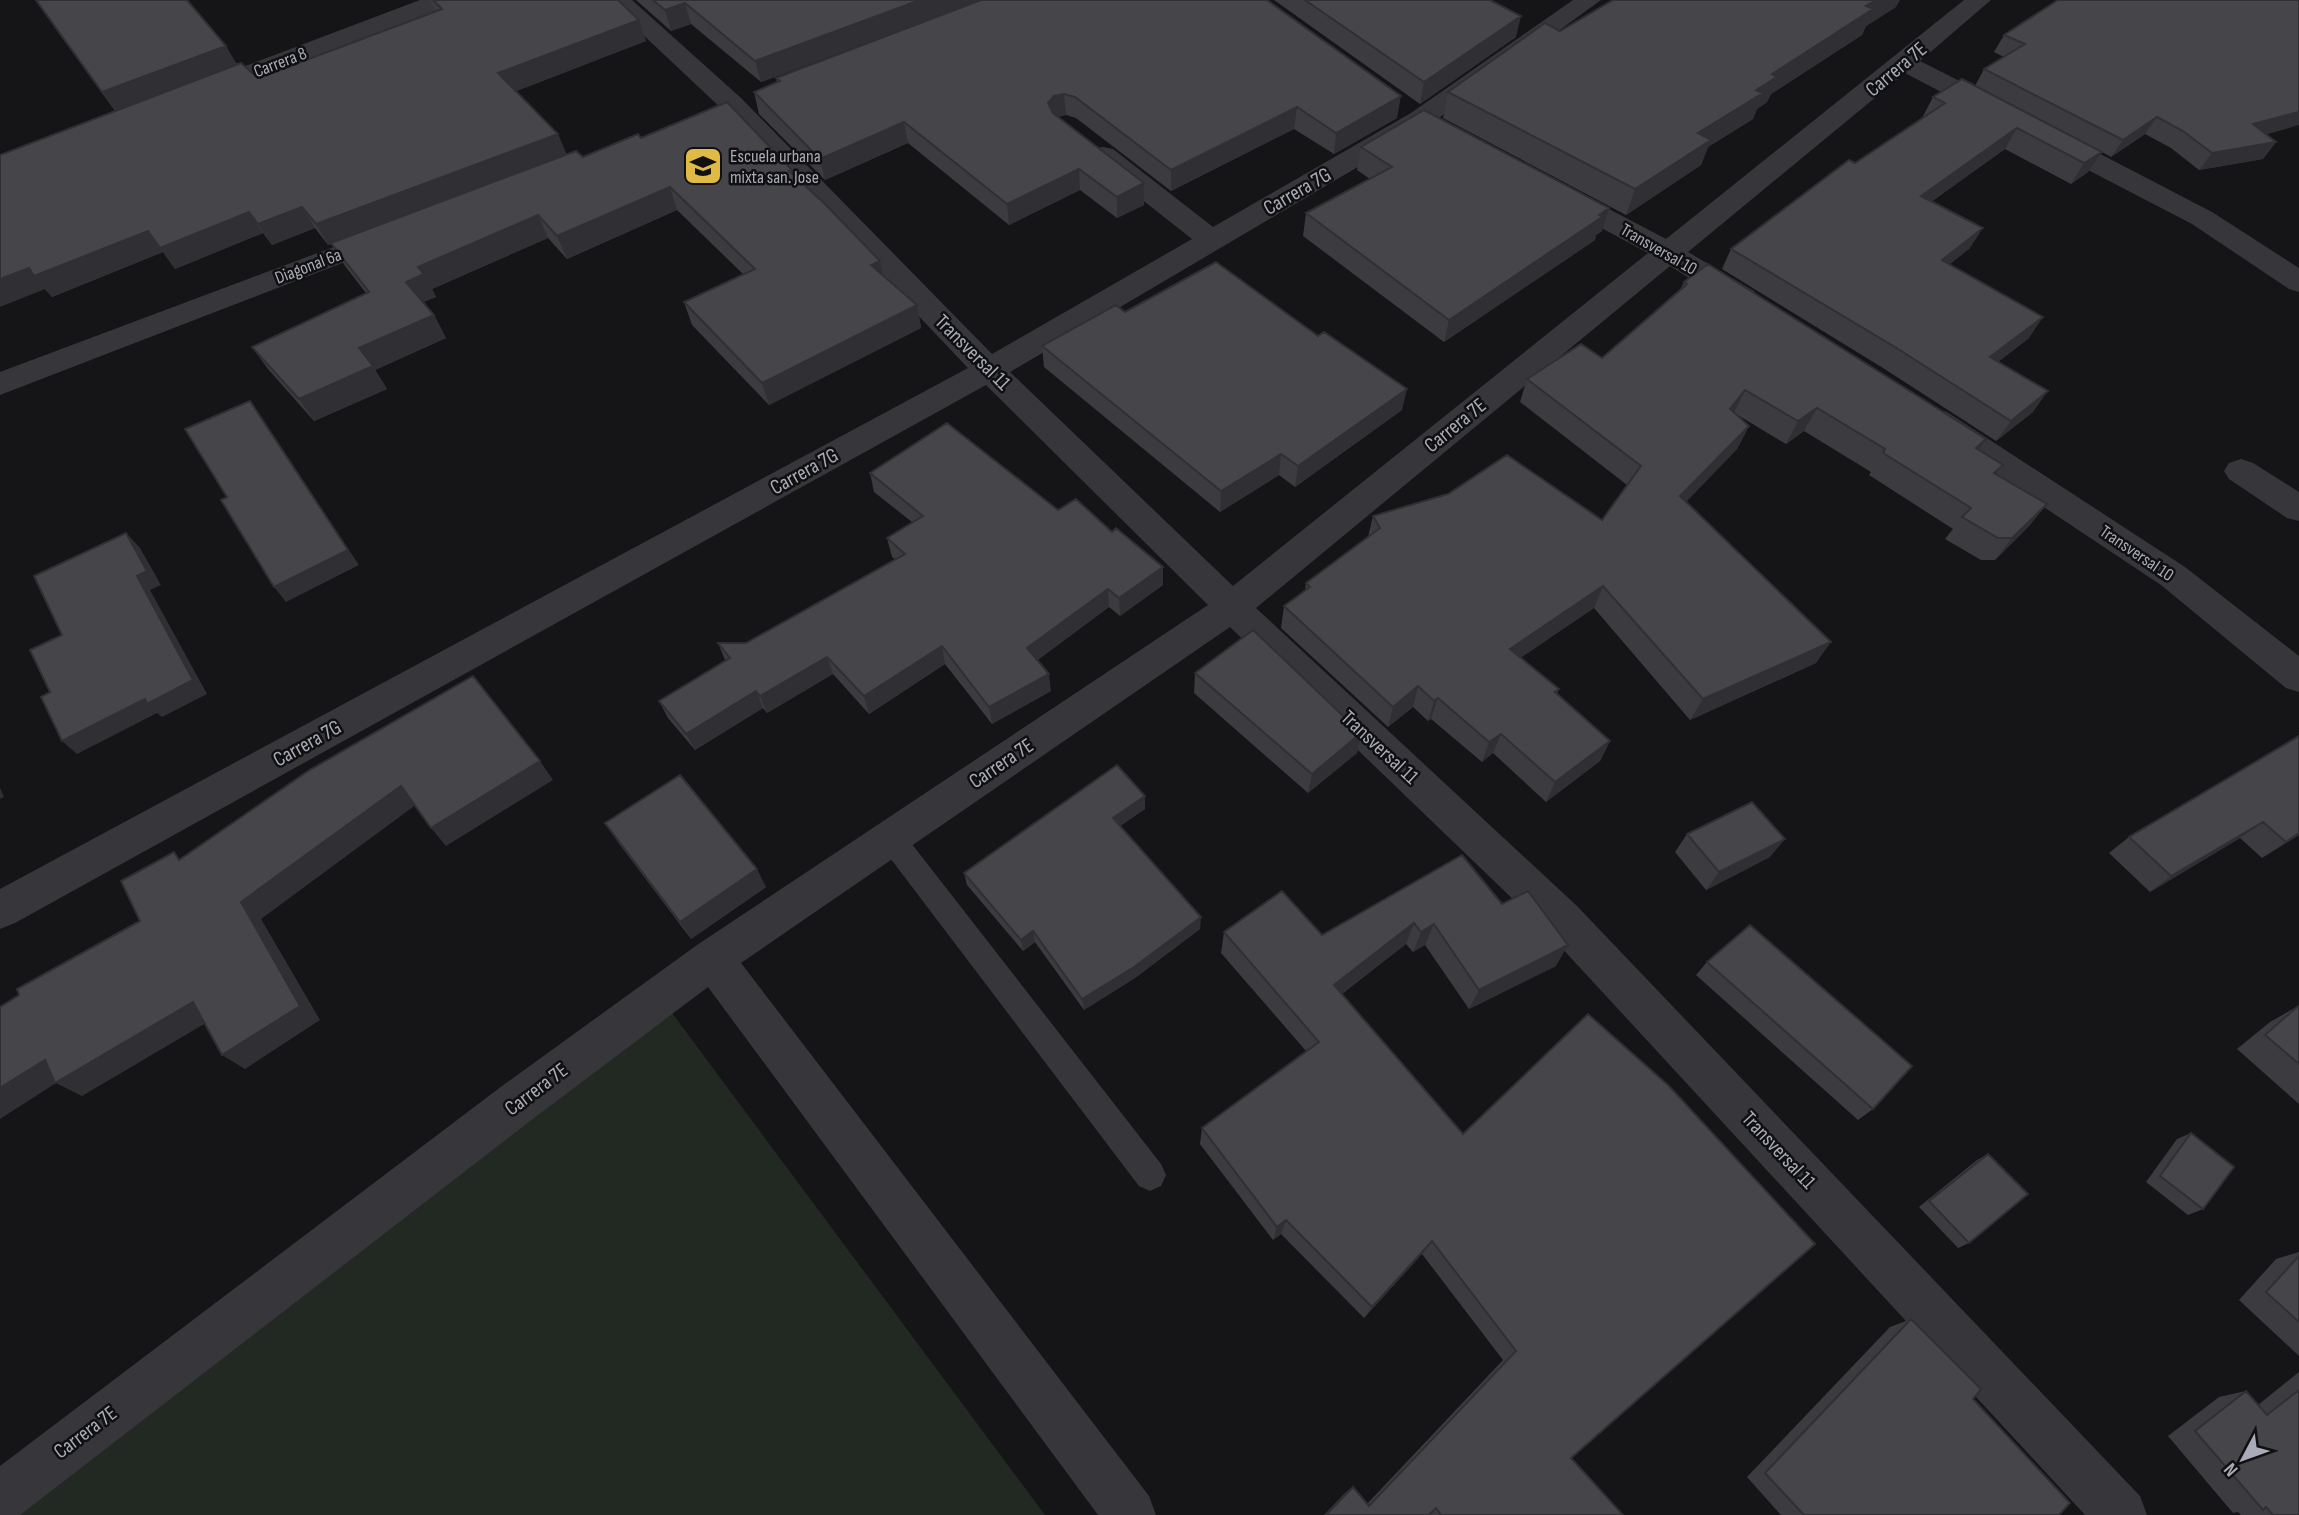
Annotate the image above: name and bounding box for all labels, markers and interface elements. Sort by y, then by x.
street label: Carrera 7E [1861,37,1932,102]
street label: Carrera 8 [251,43,310,82]
school or university icon: Escuela urbana mixta san. Jose [682,145,724,187]
place label: Escuela urbana mixta san. Jose [730,146,821,188]
street label: Carrera 7G [1259,162,1336,221]
street label: Transversal 10 [1617,219,1701,280]
street label: Diagonal 6a [272,244,344,289]
street label: Transversal 11 [930,309,1016,396]
street label: Carrera 7E [1419,393,1491,458]
street label: Carrera 7G [766,443,843,500]
street label: Transversal 10 [2096,521,2178,586]
street label: Transversal 11 [1336,705,1424,790]
street label: Carrera 7G [269,715,346,772]
street label: Carrera 7E [964,733,1038,794]
street label: Carrera 7E [500,1058,573,1121]
street label: Transversal 11 [1736,1106,1821,1195]
street label: Carrera 7E [49,1401,122,1464]
north arrow [2208,1424,2278,1494]
text: N [2219,1458,2243,1481]

